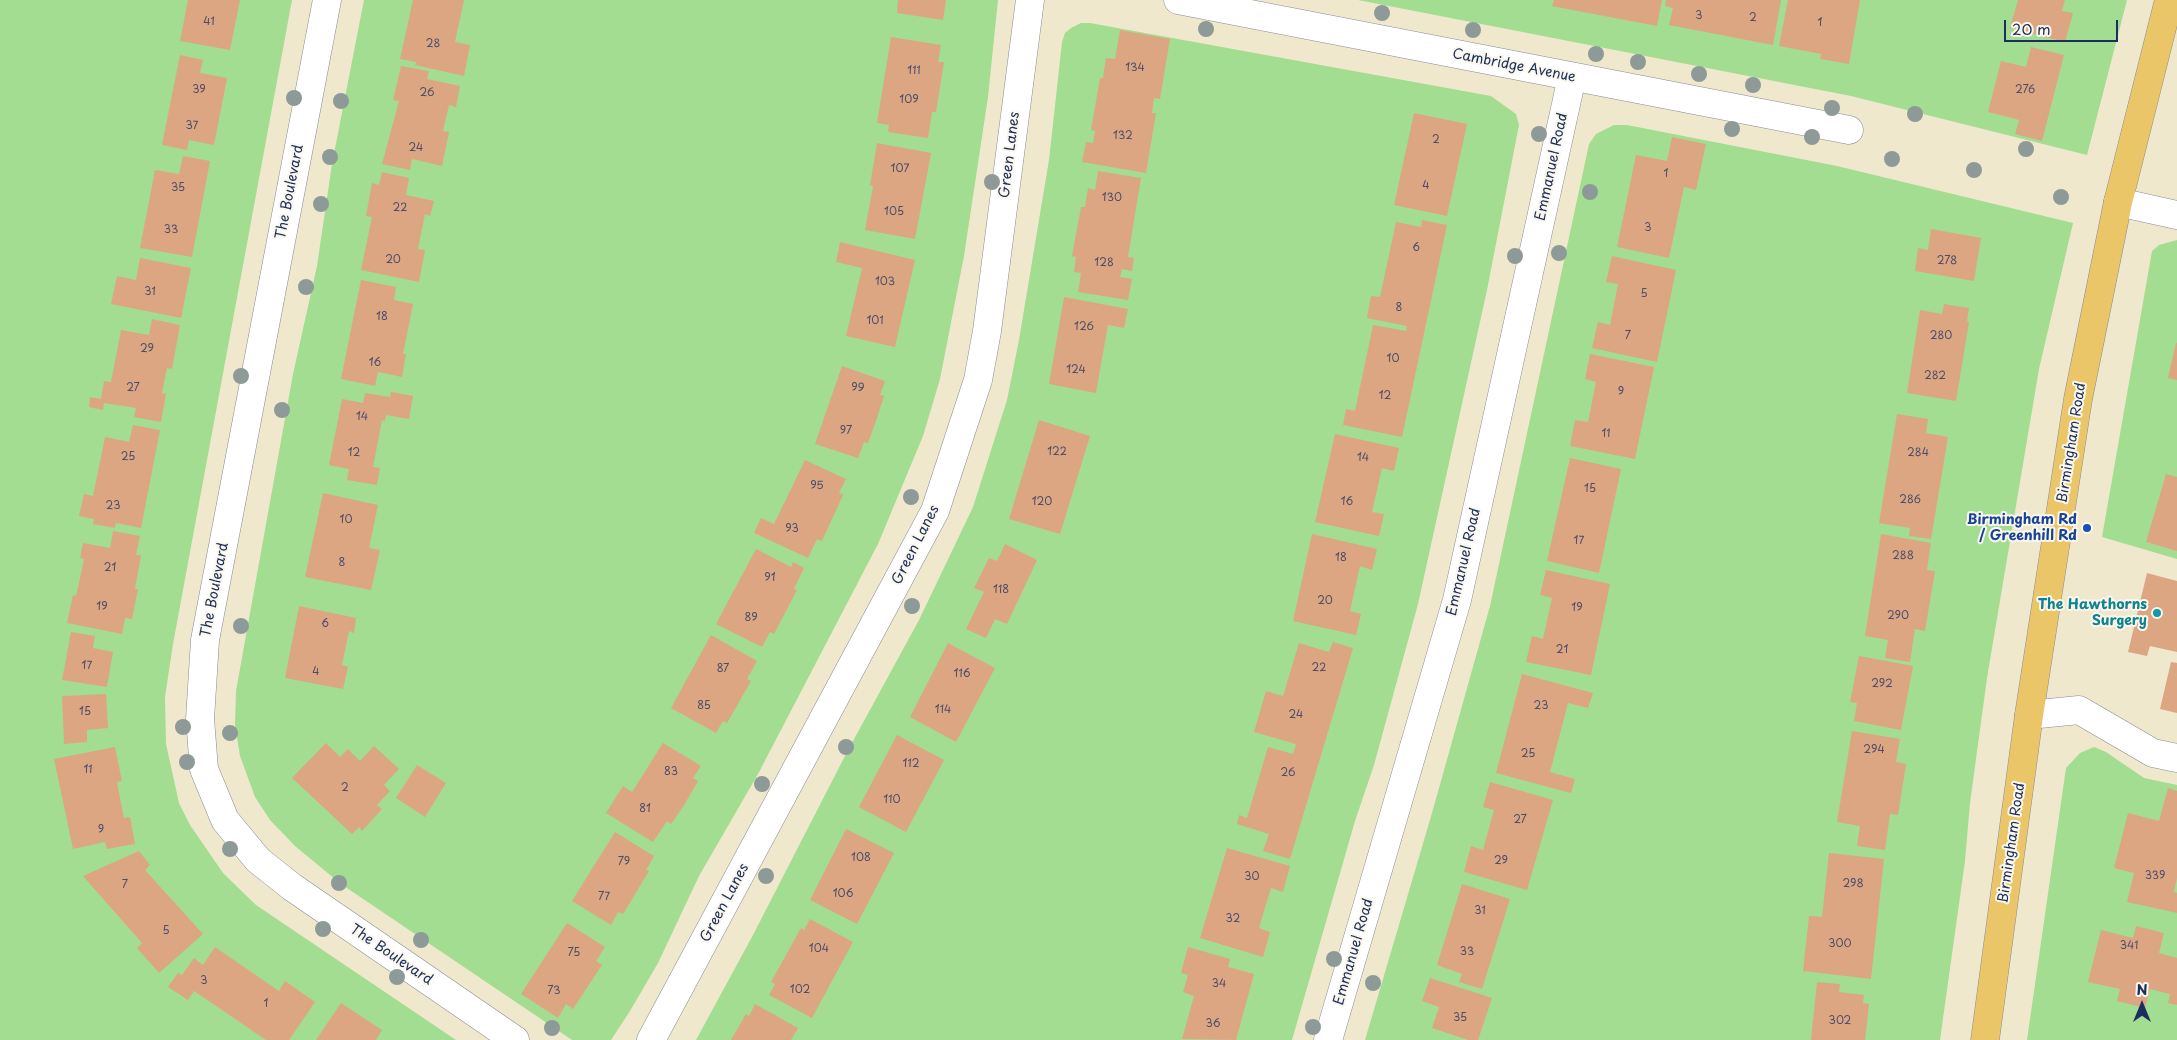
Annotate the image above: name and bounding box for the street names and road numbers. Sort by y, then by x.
street label: Cambridge Avenue [1451,46,1577,86]
street label: Green Lanes [996,111,1024,199]
street label: Emmanuel Road [1532,111,1572,223]
street label: The Boulevard [273,143,307,241]
street label: Birmingham Road [2054,382,2090,504]
street label: Green Lanes [889,503,943,587]
street label: Emmanuel Road [1443,507,1485,617]
street label: The Boulevard [198,541,232,639]
street label: Birmingham Road [1995,782,2029,904]
street label: Green Lanes [697,861,753,945]
street label: Emmanuel Road [1331,897,1377,1007]
street label: The Boulevard [346,921,436,989]

